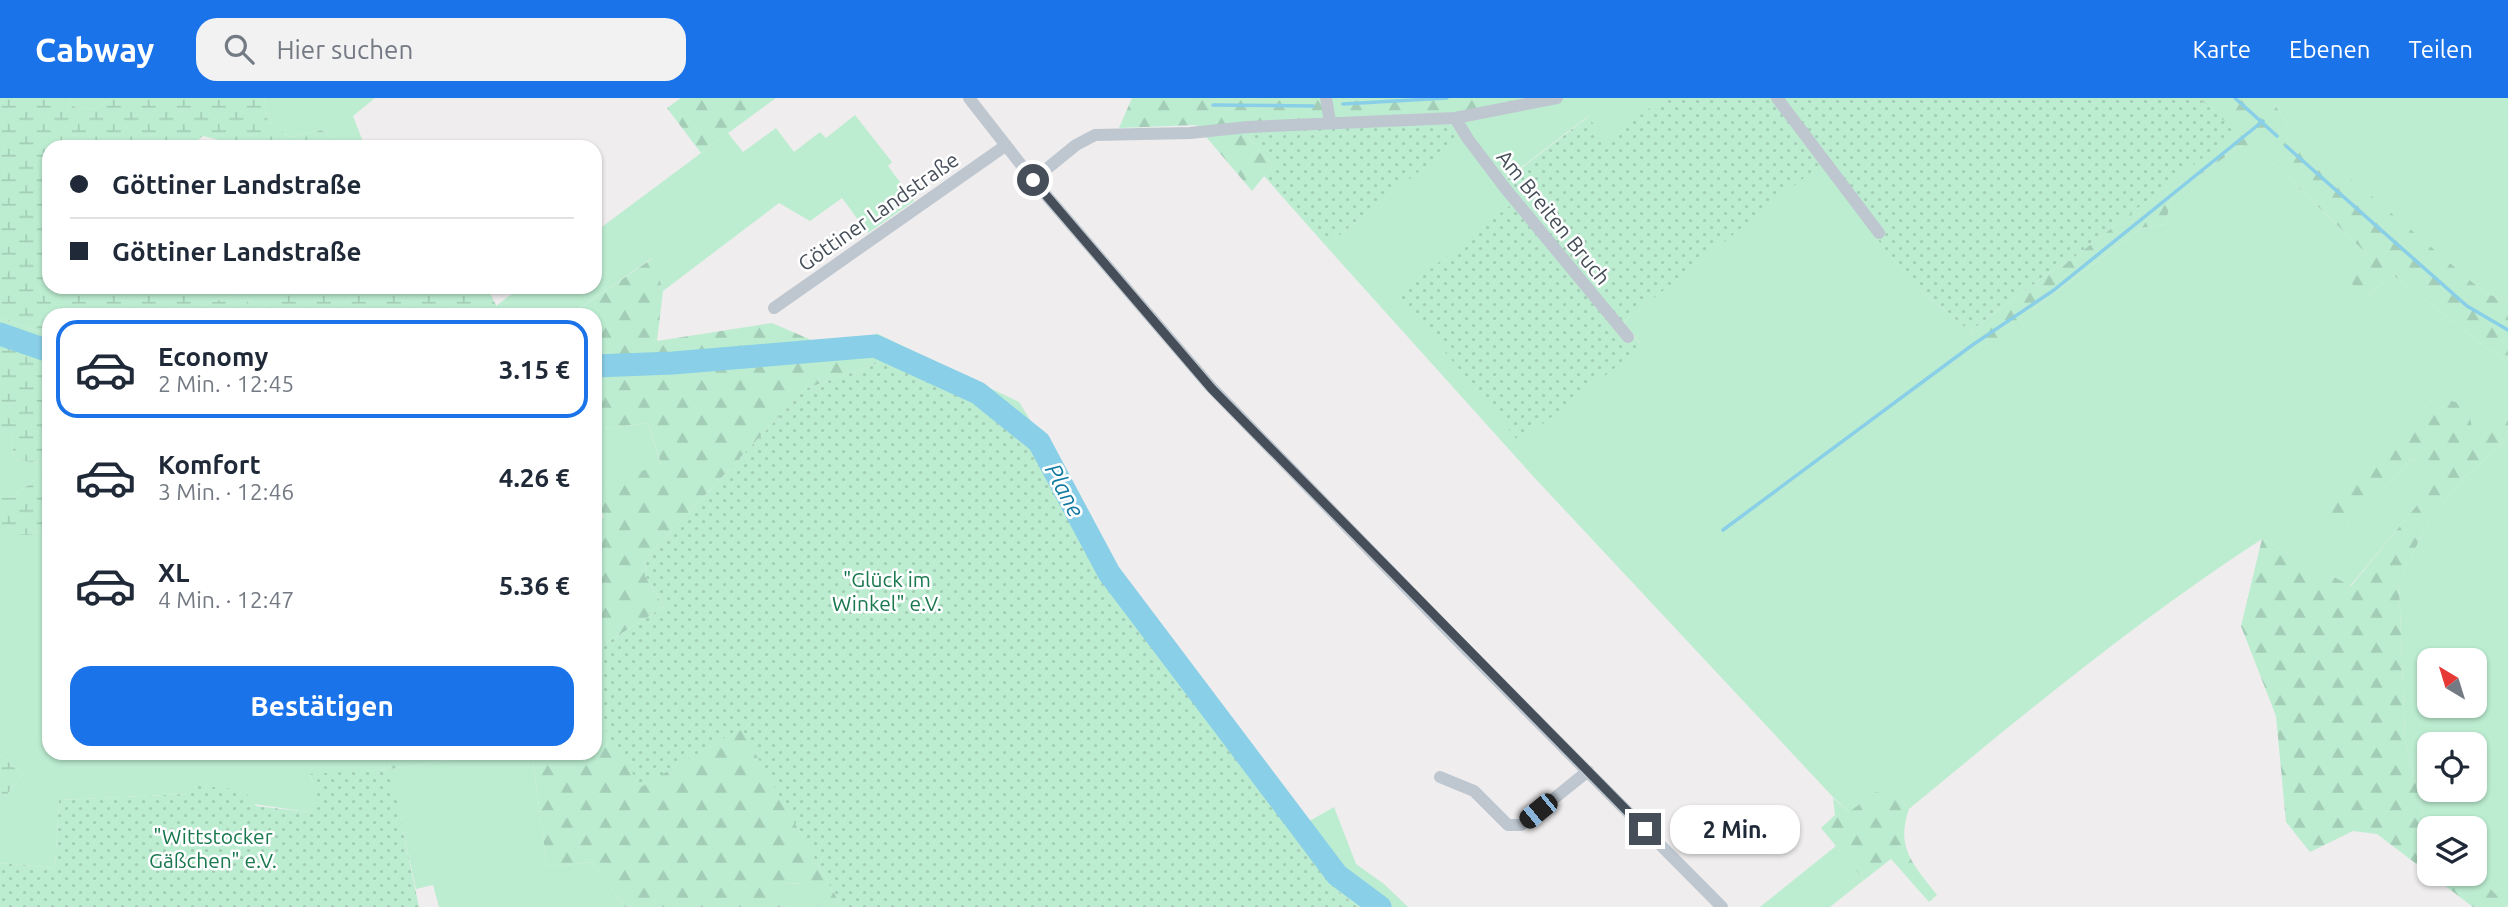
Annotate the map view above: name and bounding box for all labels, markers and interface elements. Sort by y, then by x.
search box [196,18,686,81]
icon: search [220,30,258,68]
text: Cabway [35,31,154,68]
text: Hier suchen [276,35,413,64]
text: Karte [2192,36,2251,63]
text: Ebenen [2289,36,2370,63]
text: Teilen [2408,36,2473,63]
street label: Am Breiten Bruch [1492,145,1616,289]
street label: Göttiner Landstraße [793,147,963,275]
route start [1017,164,1049,196]
text: Göttiner Landstraße [112,170,362,199]
text: Göttiner Landstraße [112,237,362,266]
icon: car [74,338,137,401]
text: Economy [158,342,268,371]
text: 3.15 € [499,355,570,384]
text: 2 Min. · 12:45 [158,371,294,396]
icon: car [74,446,137,509]
text: Komfort [158,450,261,479]
water label: Plane [1041,459,1089,521]
text: 4.26 € [499,463,570,492]
text: 3 Min. · 12:46 [158,479,294,504]
icon: car [74,554,137,617]
text: XL [158,558,189,587]
park label: "Glück im Winkel" e.V. [832,567,942,615]
text: 5.36 € [499,571,570,600]
text: 4 Min. · 12:47 [158,587,294,612]
north arrow [2417,648,2487,718]
map controls [2417,648,2487,886]
button: Bestätigen [70,666,574,746]
button: locate [2417,732,2487,802]
car [1516,790,1561,832]
callout: 2 Min. [1670,804,1799,854]
route end [1629,813,1661,845]
button: layers [2417,816,2487,886]
text: 2 Min. [1703,817,1767,842]
park label: "Wittstocker Gäßchen" e.V. [149,824,277,872]

